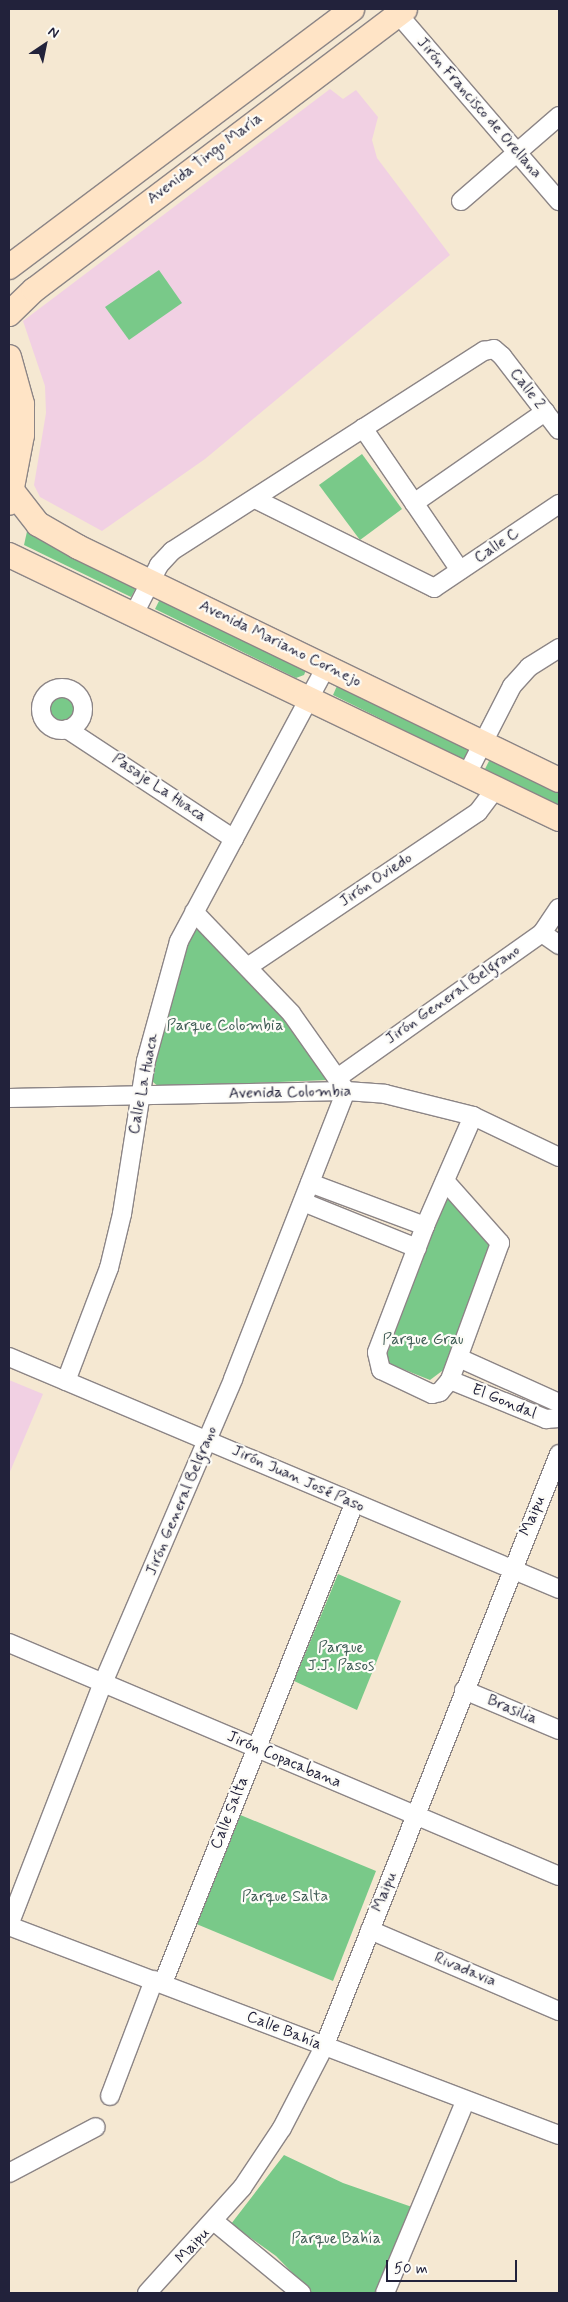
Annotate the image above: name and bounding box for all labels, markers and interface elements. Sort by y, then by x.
north arrow [20,20,70,70]
text: N [44,22,62,43]
street label: Jirón Francisco de Orellana [411,32,547,184]
street label: Avenida Tingo María [144,110,266,208]
street label: Calle 2 [505,365,549,413]
street label: Calle C [471,524,523,568]
street label: Avenida Mariano Cornejo [195,596,365,692]
street label: Pasaje La Huaca [107,748,211,828]
street label: Jirón Oviedo [336,849,416,911]
street label: Jirón General Belgrano [383,942,523,1048]
park label: Parque Colombia [167,1016,283,1036]
street label: Calle La Huaca [125,1031,163,1137]
street label: Avenida Colombia [228,1082,352,1104]
park label: Parque Grau [382,1330,464,1350]
street label: El Gondal [471,1381,537,1423]
street label: Jirón General Belgrano [142,1425,222,1577]
street label: Jirón Juan José Paso [230,1442,366,1516]
street label: Maipu [516,1493,550,1539]
park label: Parque J.J. Pasos [308,1638,374,1676]
street label: Brasilia [484,1691,540,1729]
street label: Jirón Copacabana [225,1728,343,1792]
street label: Calle Salta [207,1775,253,1851]
street label: Maipu [368,1869,402,1915]
park label: Parque Salta [242,1887,328,1907]
street label: Rivadavia [431,1948,499,1992]
street label: Calle Bahía [244,2007,324,2055]
street label: Maipu [172,2224,214,2268]
park label: Parque Bahía [291,2229,381,2249]
scale bar [388,2250,519,2282]
text: 50 m [394,2259,428,2279]

